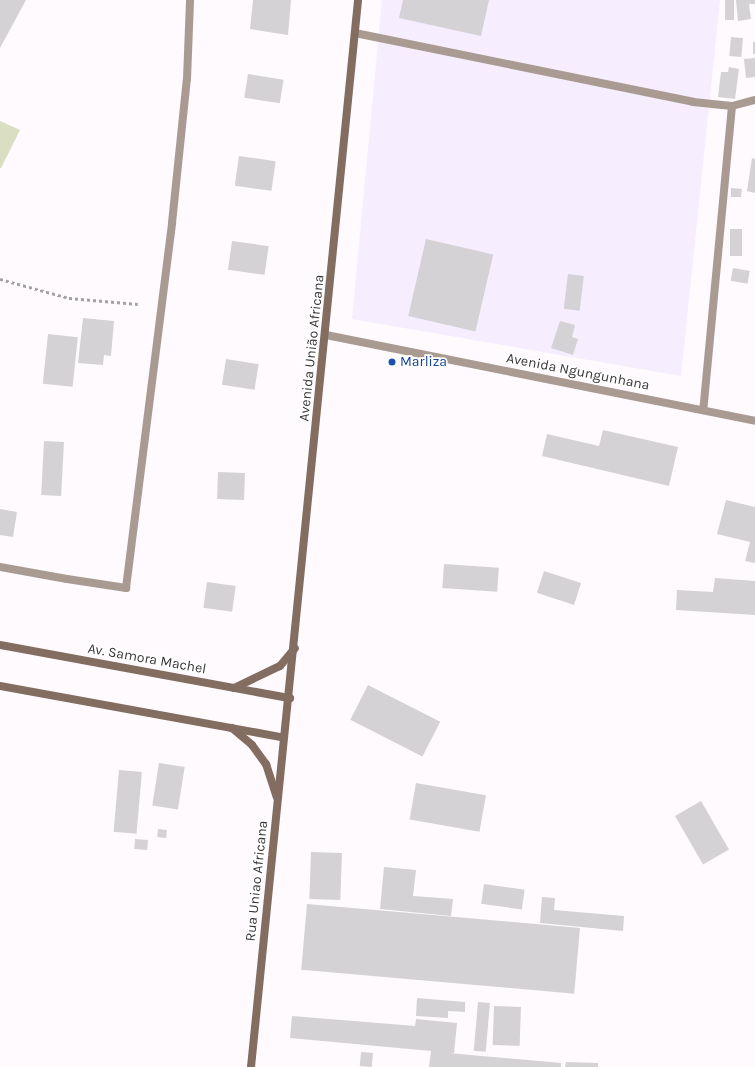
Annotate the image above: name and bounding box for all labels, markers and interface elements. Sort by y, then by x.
street label: Avenida União Africana [296,274,328,422]
street label: Avenida Ngungunhana [505,350,651,394]
place label: Marliza [400,354,447,370]
marker: Marliza [387,357,397,367]
street label: Av. Samora Machel [86,640,208,678]
street label: Rua Uniao Africana [242,820,272,942]

